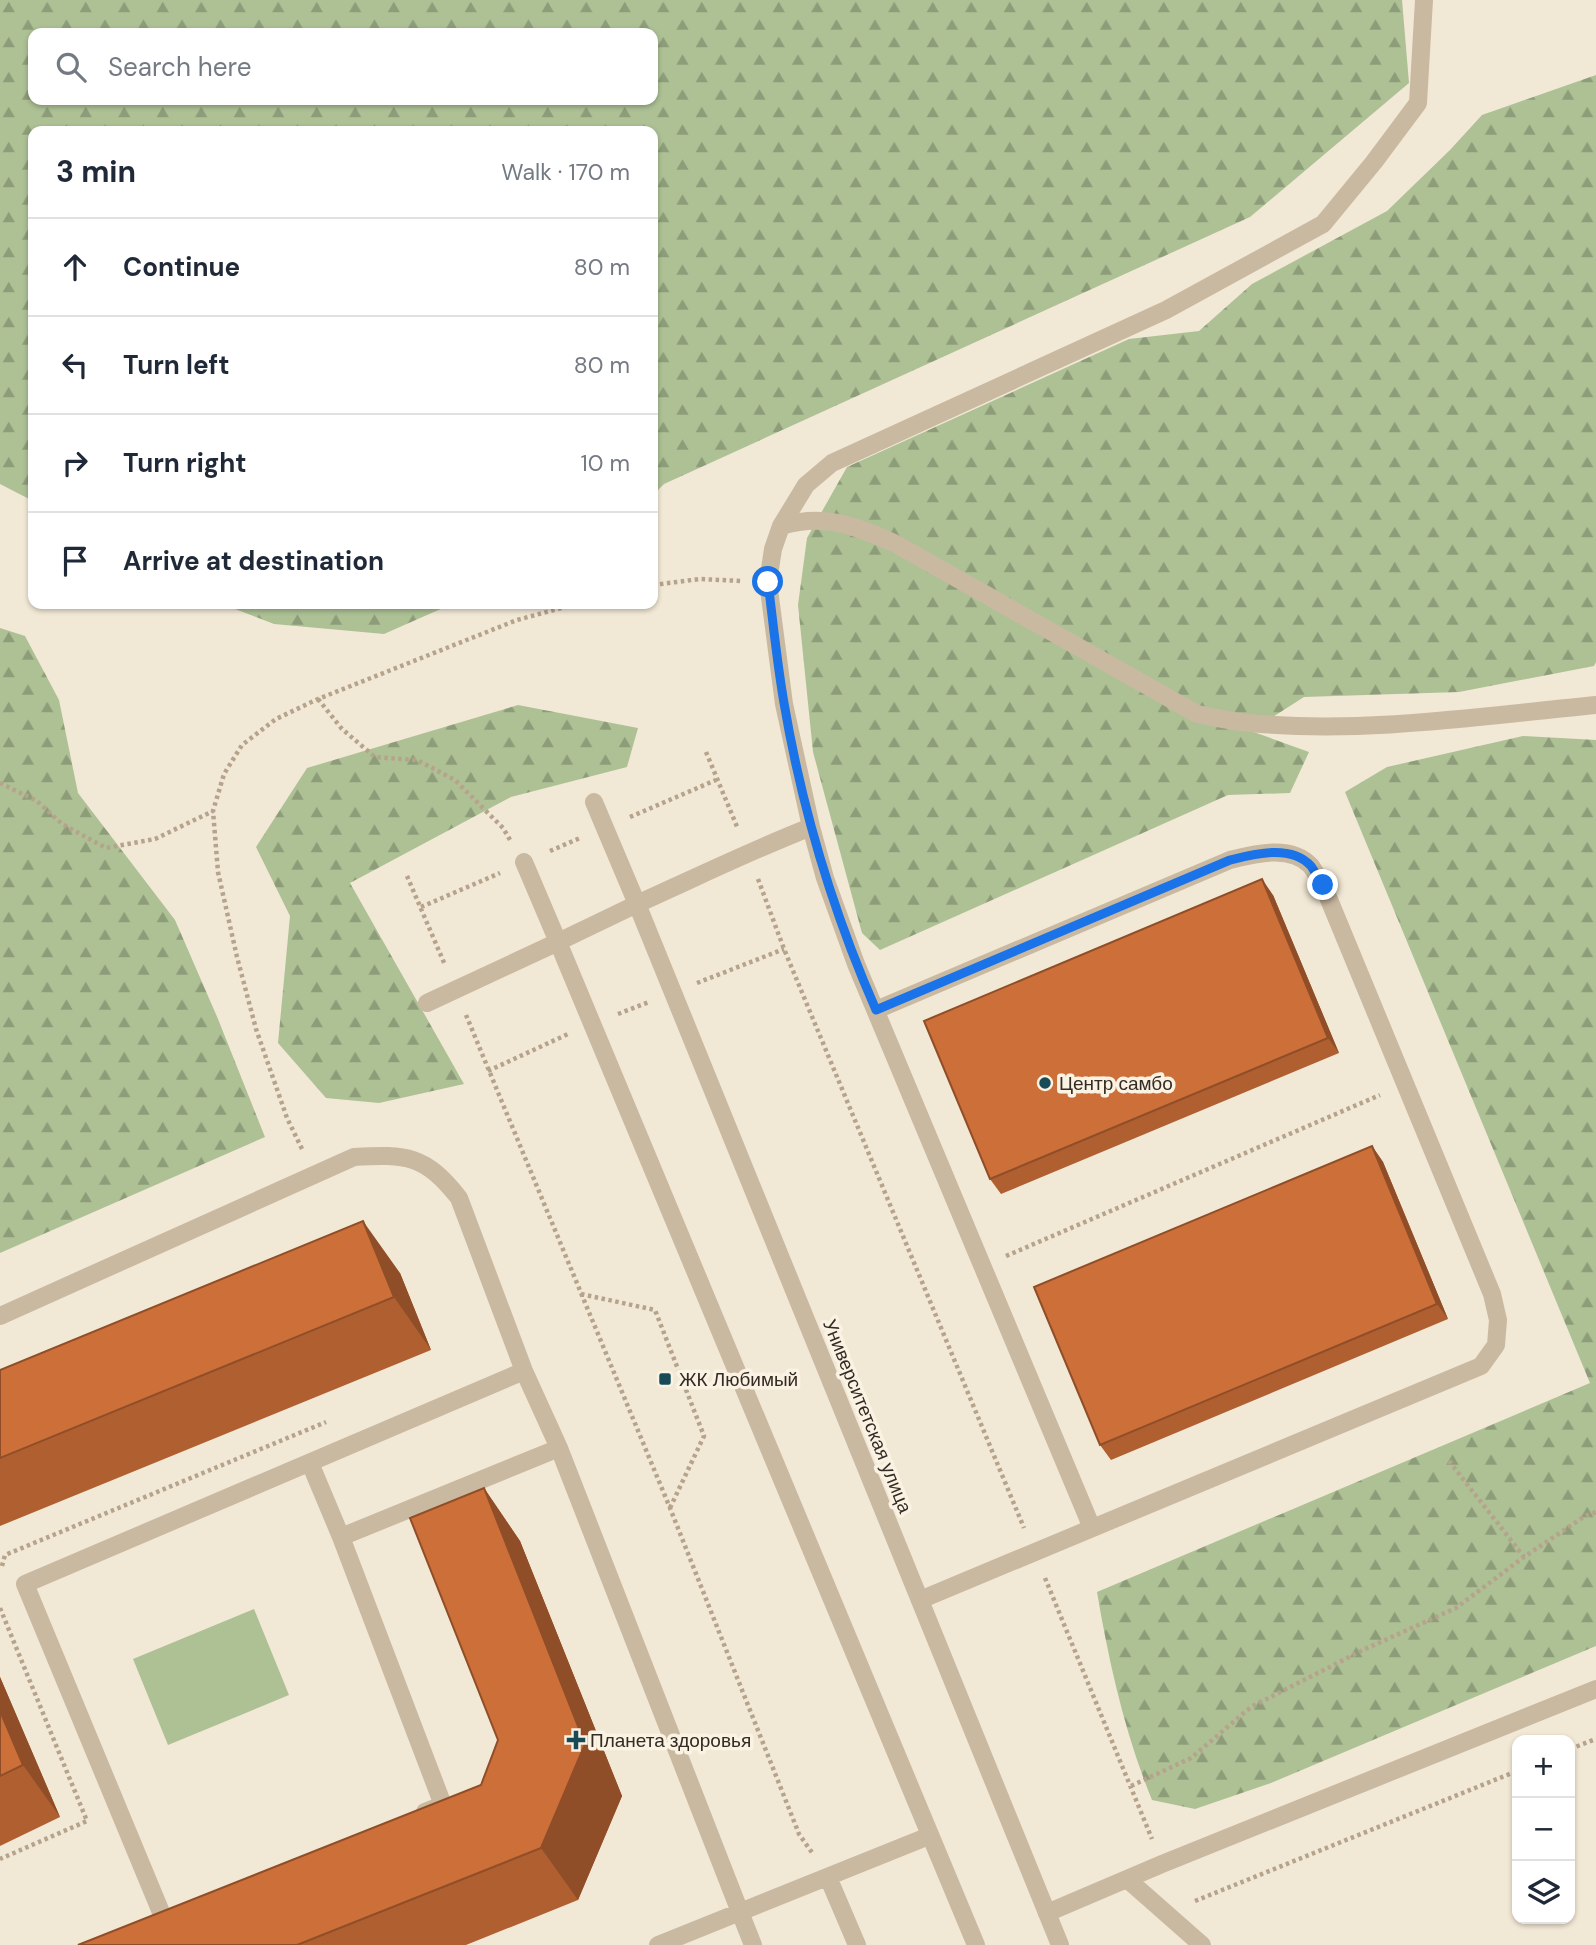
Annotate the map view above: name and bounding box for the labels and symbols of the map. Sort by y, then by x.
route start [752,566,783,597]
route end [1307,869,1338,900]
place label: Центр самбо [1059,1071,1173,1096]
marker: Центр самбо [1037,1075,1053,1091]
street label: Университетская улица [817,1316,918,1517]
place label: ЖК Любимый [679,1367,798,1392]
marker: ЖК Любимый [657,1371,673,1387]
place label: Планета здоровья [590,1728,751,1753]
marker: Планета здоровья [568,1732,584,1748]

